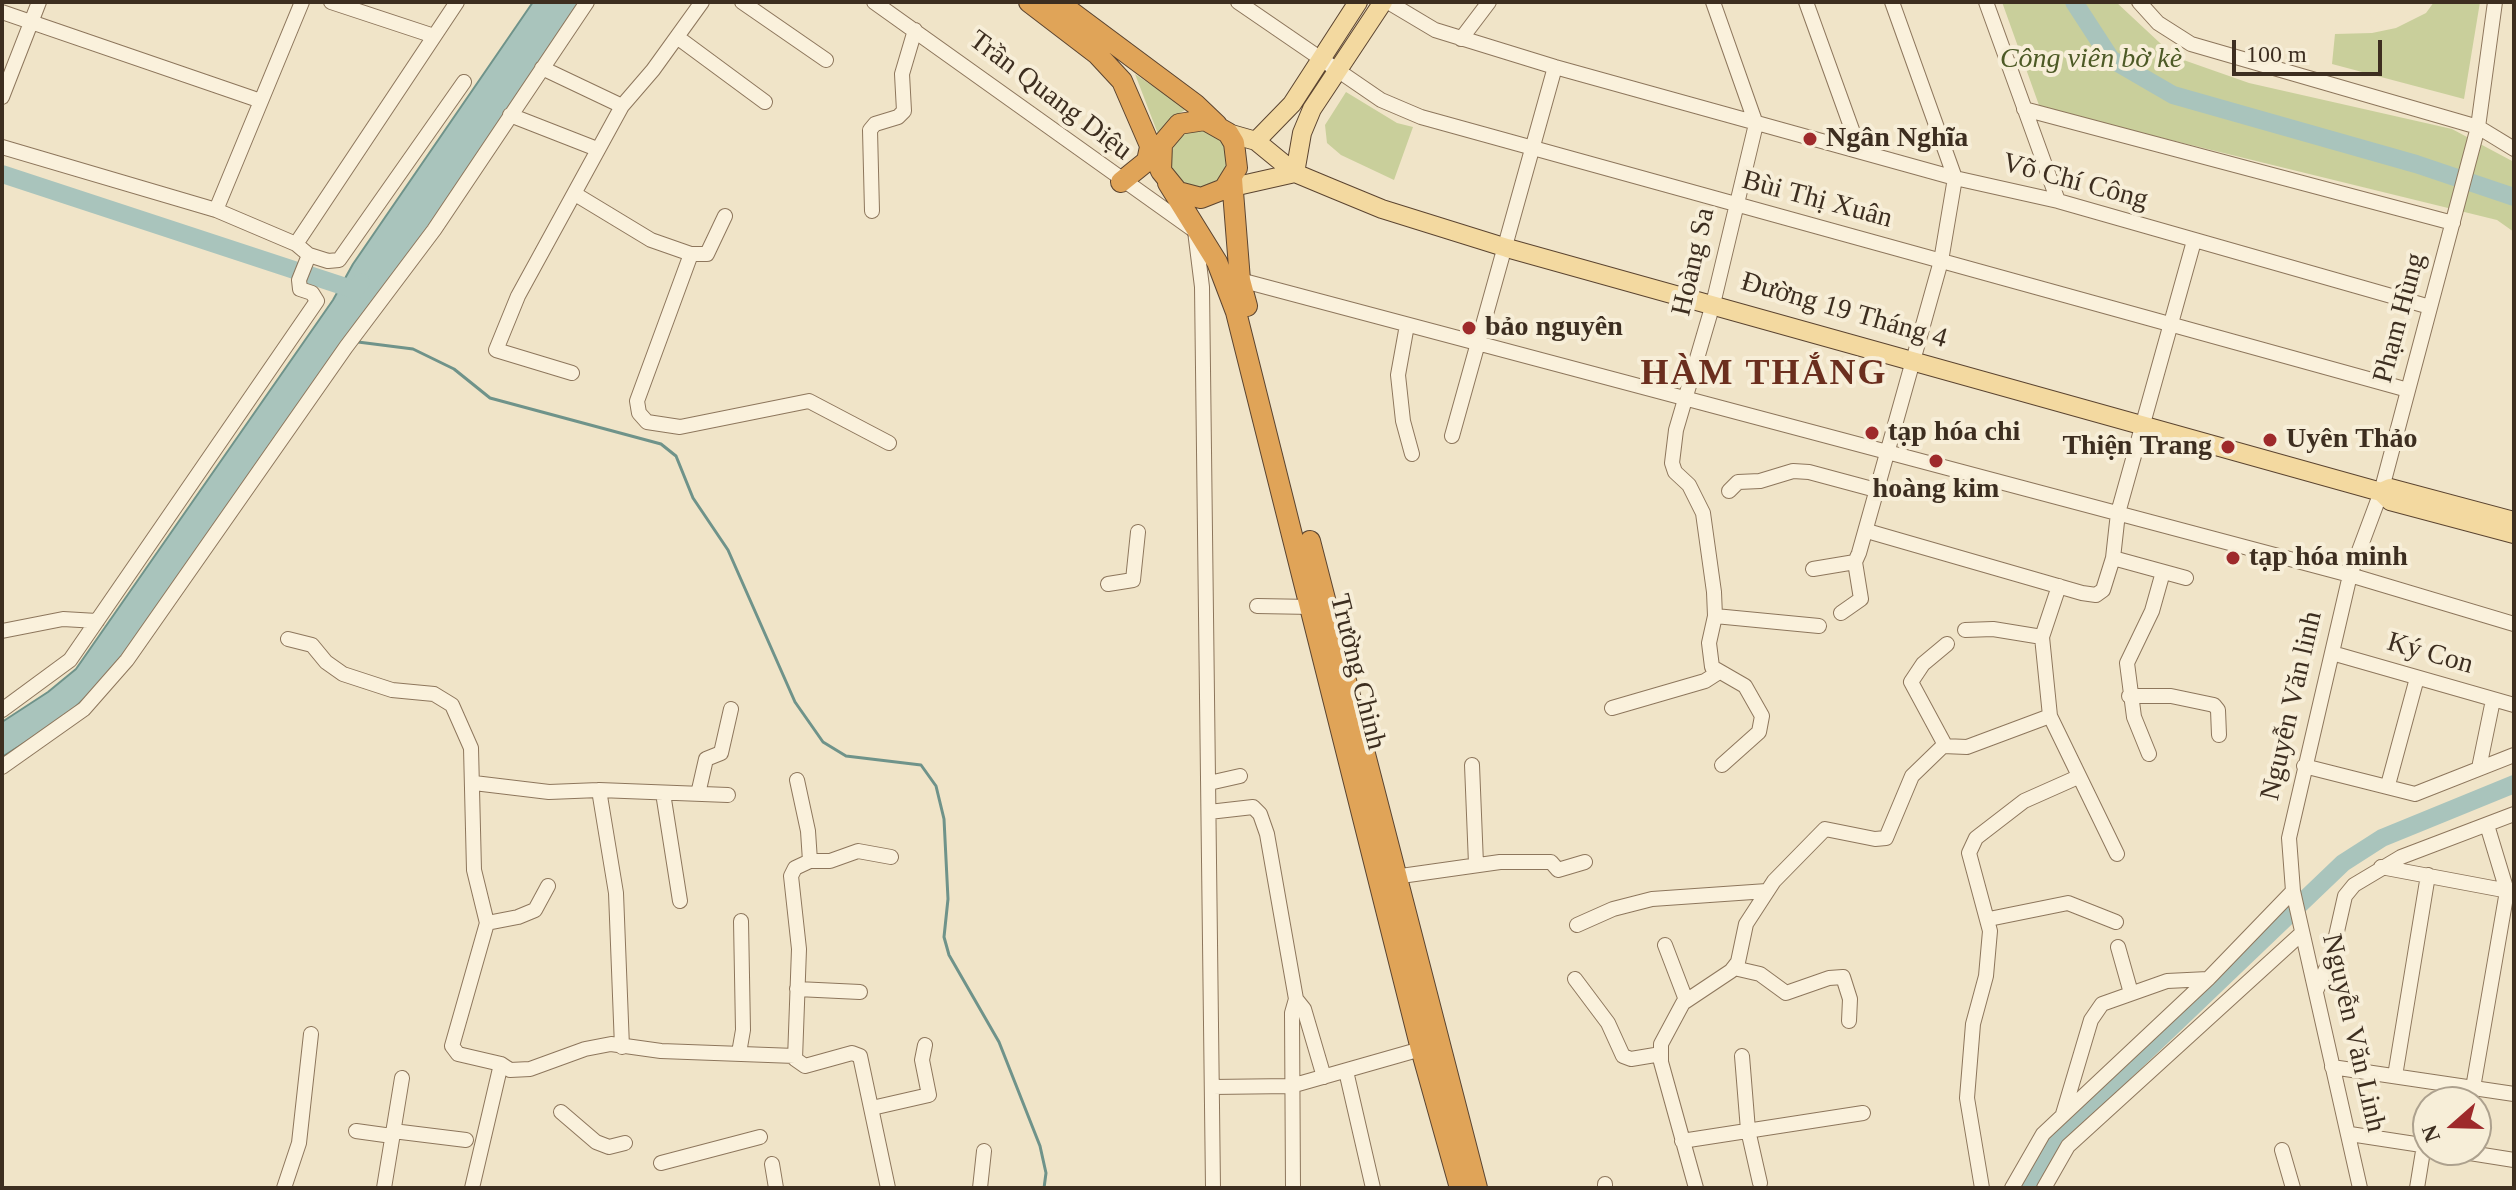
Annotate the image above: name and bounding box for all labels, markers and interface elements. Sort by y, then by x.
street label: Trần Quang Diệu [962,24,1138,168]
scale bar [2236,24,2386,74]
text: 100 m [2246,41,2307,67]
park label: Công viên bờ kè [2000,43,2182,77]
place label: Ngân Nghĩa [1826,122,1968,156]
marker: Ngân Nghĩa [1801,130,1819,148]
street label: Võ Chí Công [1999,146,2151,218]
street label: Bùi Thị Xuân [1738,164,1896,236]
street label: Hoàng Sa [1665,205,1723,319]
street label: Phạm Hùng [2367,249,2433,387]
street label: Đường 19 Tháng 4 [1737,266,1951,356]
place label: bảo nguyên [1485,311,1623,345]
marker: bảo nguyên [1460,319,1478,337]
district label: HÀM THẮNG [1641,353,1887,397]
place label: tạp hóa chi [1888,416,2020,450]
place label: Uyên Thảo [2286,423,2417,457]
marker: tạp hóa chi [1863,424,1881,442]
place label: Thiện Trang [2062,430,2212,464]
marker: Uyên Thảo [2261,431,2279,449]
marker: Thiện Trang [2219,438,2237,456]
marker: hoàng kim [1927,452,1945,470]
place label: hoàng kim [1873,473,1999,507]
place label: tạp hóa minh [2249,541,2408,575]
marker: tạp hóa minh [2224,549,2242,567]
street label: Trường Chinh [1321,591,1393,753]
street label: Nguyễn Văn linh [2254,608,2330,804]
street label: Ký Con [2383,626,2477,682]
street label: Nguyễn Văn Linh [2314,931,2392,1135]
north arrow [2412,1086,2492,1166]
text: N [2416,1122,2445,1145]

